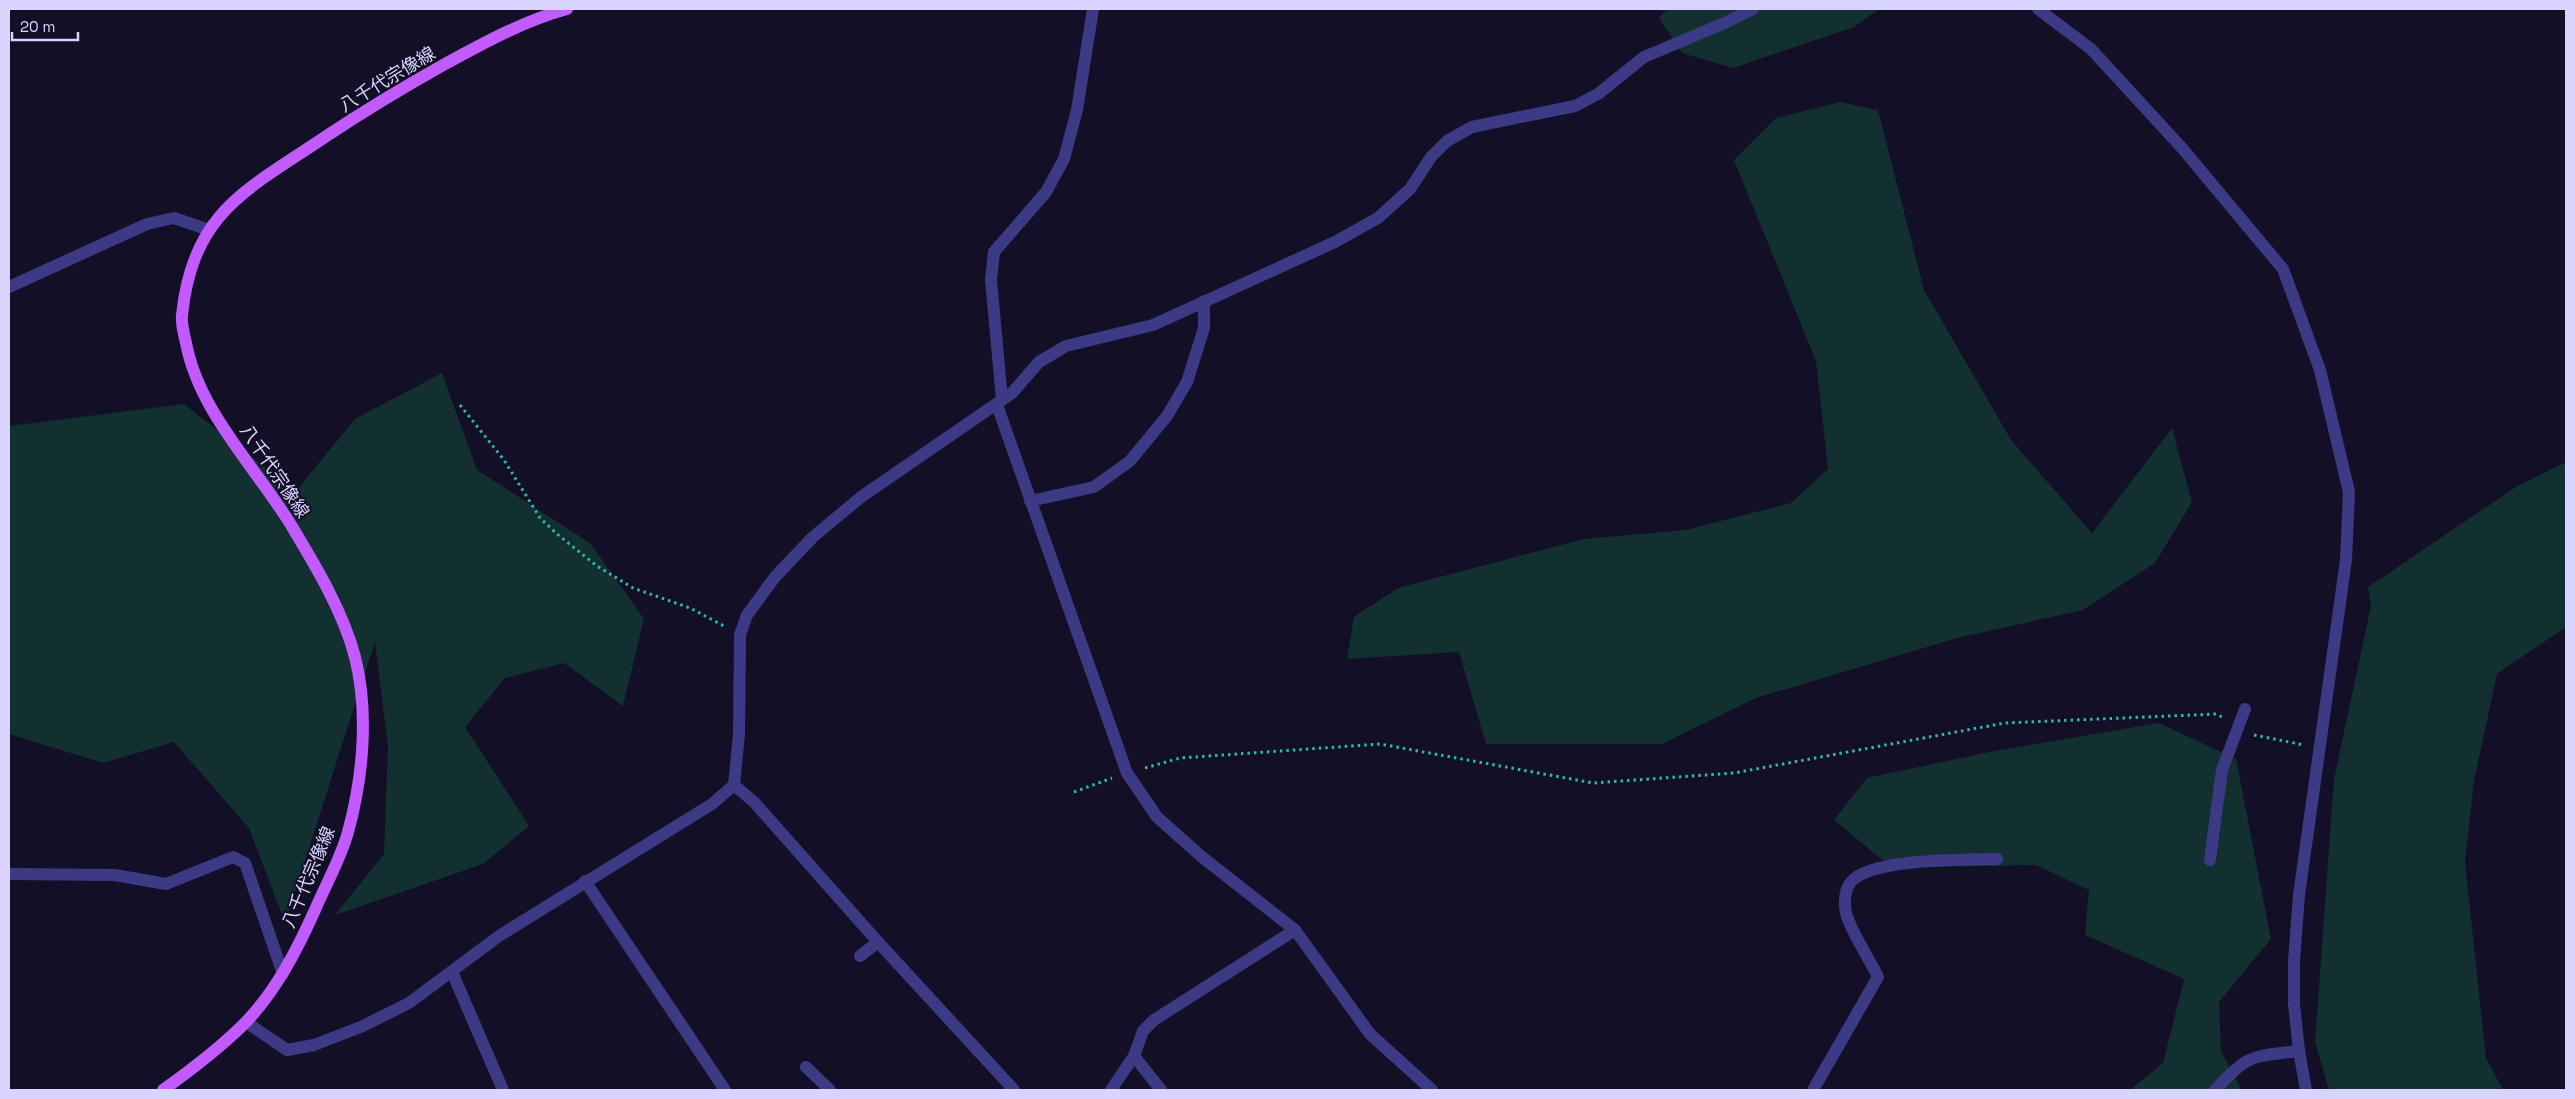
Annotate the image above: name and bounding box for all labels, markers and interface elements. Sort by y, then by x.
scale bar [12,10,79,42]
text: 20 m [20,17,55,36]
street label: 八千代宗像線 [335,41,439,117]
street label: 八千代宗像線 [235,420,315,522]
street label: 八千代宗像線 [276,823,340,931]

